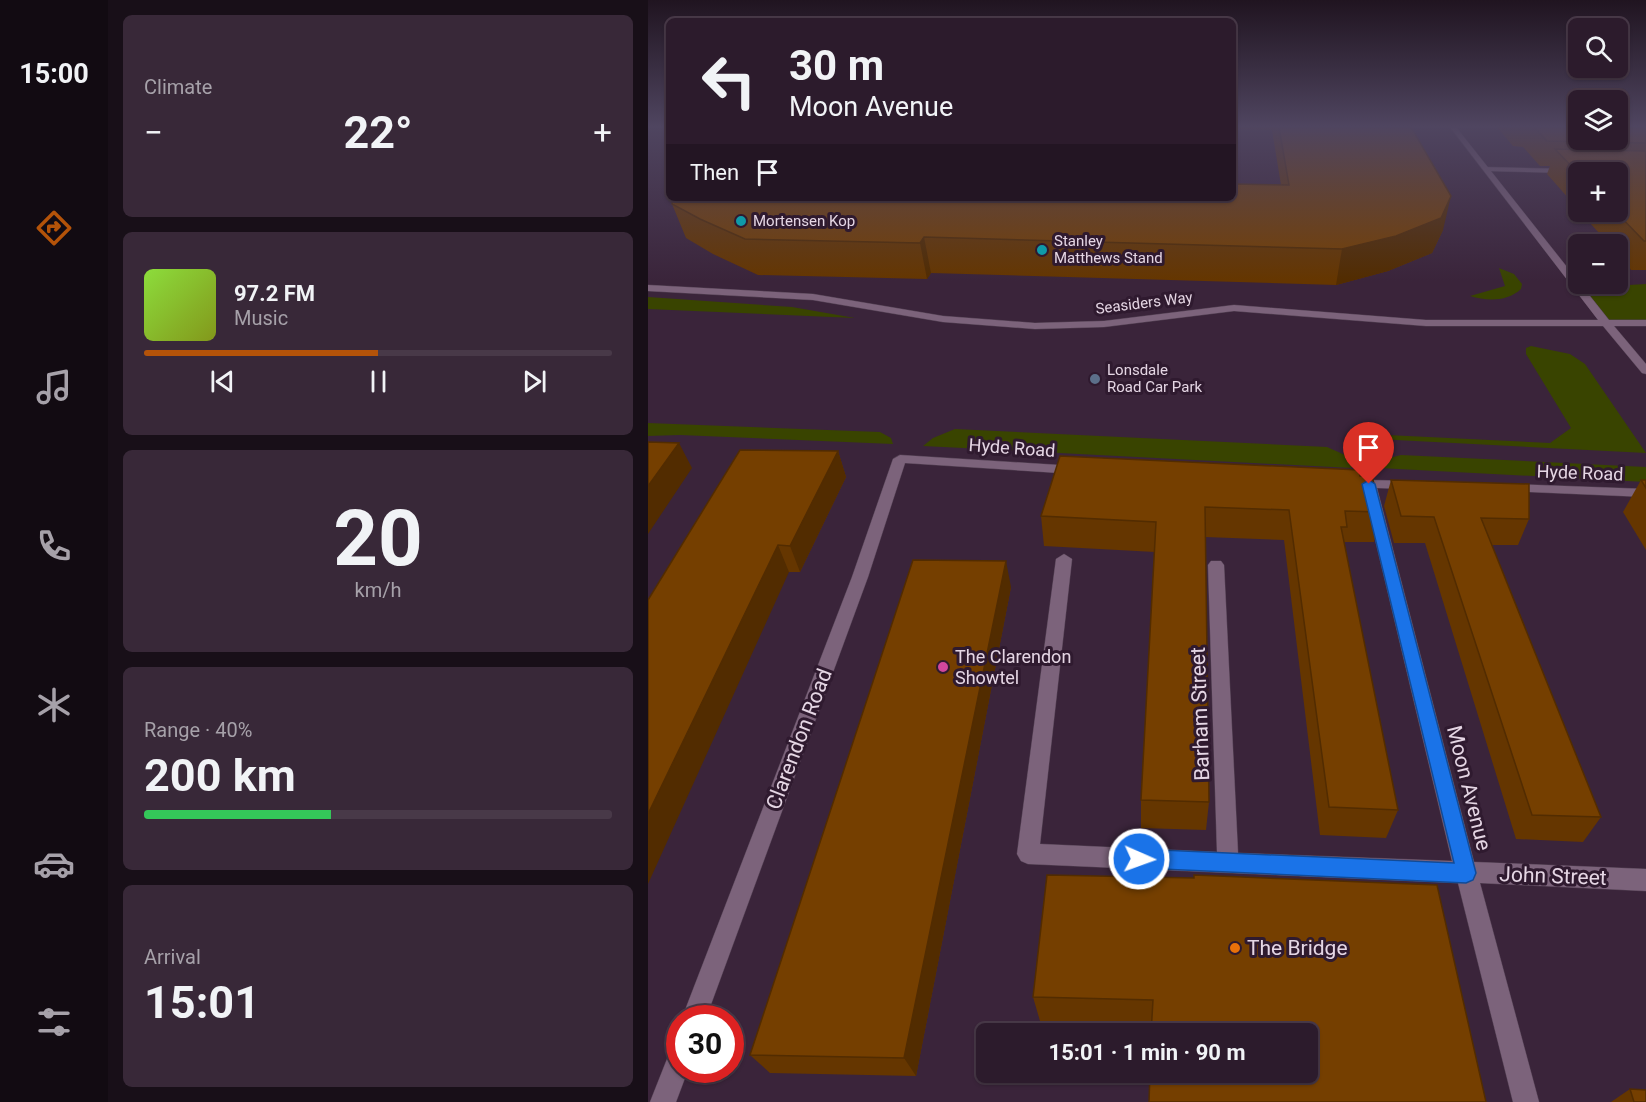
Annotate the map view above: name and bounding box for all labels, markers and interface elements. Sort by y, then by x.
map controls [1568,18,1628,294]
button: search [1568,18,1628,78]
text: 30 m [789,41,884,90]
icon: left [690,42,768,120]
text: 15:00 [19,58,89,90]
text: Climate [144,75,212,99]
button: layers [1568,90,1628,150]
text: Moon Avenue [789,91,953,123]
text: 22° [343,106,413,159]
text: − [144,113,163,152]
text: + [593,113,612,152]
icon: arrive [751,156,784,189]
text: Then [690,160,739,185]
button: + [1568,162,1628,222]
icon: directions [33,207,75,249]
place label: Mortensen Kop [753,212,855,230]
marker: Mortensen Kop [734,214,748,228]
place label: Stanley Matthews Stand [1054,232,1163,267]
button: − [1568,234,1628,294]
marker: Stanley Matthews Stand [1035,243,1049,257]
text: 97.2 FM [234,281,315,306]
street label: Seasiders Way [1094,288,1194,318]
text: Music [234,306,288,330]
place label: Lonsdale Road Car Park [1107,361,1202,396]
icon: previous [206,365,239,398]
icon: pause [362,365,395,398]
icon: next [518,365,551,398]
icon: music [33,366,75,408]
marker: Lonsdale Road Car Park [1088,372,1102,386]
pin [1343,422,1394,484]
icon: arrive [1352,431,1385,464]
street label: Hyde Road [968,434,1056,461]
street label: Hyde Road [1536,460,1624,485]
text: 20 [333,493,423,584]
icon: phone [33,525,75,567]
text: km/h [355,578,401,602]
place label: The Clarendon Showtel [955,646,1071,688]
street label: Barham Street [1186,647,1214,781]
marker: The Clarendon Showtel [936,660,950,674]
street label: Clarendon Road [761,665,837,813]
icon: climate [33,684,75,726]
text: Range · 40% [144,718,252,742]
street label: Moon Avenue [1442,723,1496,853]
text: 200 km [144,749,296,802]
position arrow [1107,827,1171,891]
icon: car [33,843,75,885]
street label: John Street [1499,862,1607,890]
place label: The Bridge [1247,936,1348,960]
marker: The Bridge [1228,941,1242,955]
text: Arrival [144,945,201,969]
text: 15:01 [144,976,260,1029]
icon: filters [33,1001,75,1043]
speed limit sign: 30 [666,1005,744,1083]
text: 15:01 · 1 min · 90 m [1049,1040,1245,1065]

